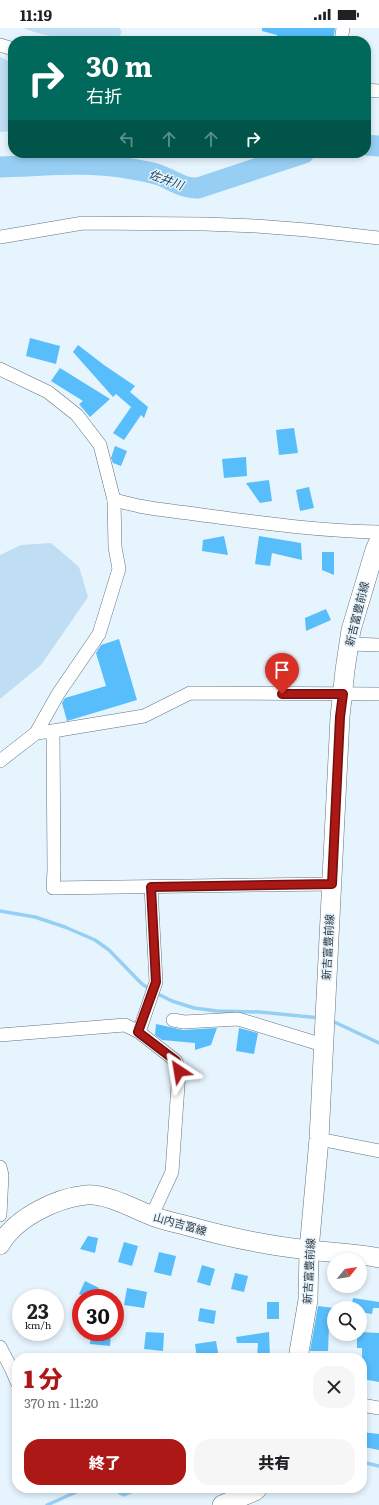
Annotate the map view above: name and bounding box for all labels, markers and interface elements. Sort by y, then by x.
text: 11:19 [20,3,52,26]
text: 30 m [86,44,152,86]
icon: right [20,52,72,104]
text: 右折 [86,82,122,109]
icon: left [116,128,138,150]
icon: ahead [158,128,180,150]
icon: ahead [200,128,222,150]
icon: right [242,128,264,150]
water label: 佐井川 [146,164,188,194]
street label: 新吉富豊前線 [340,580,372,648]
pin [265,653,299,694]
icon: arrive [271,659,293,681]
street label: 新吉富豊前線 [317,914,337,980]
position arrow [158,1050,200,1092]
street label: 山内吉富線 [152,1208,209,1238]
street label: 新吉富豊前線 [298,1238,318,1304]
north arrow [327,1253,367,1293]
map controls [327,1253,367,1341]
speed limit sign: 30 [72,1289,124,1341]
text: 23 [27,1295,49,1325]
button: search [327,1301,367,1341]
text: km/h [25,1317,51,1332]
text: 1 分 [24,1360,63,1395]
button: close [313,1366,355,1408]
text: 370 m · 11:20 [24,1393,98,1412]
button: 終了 [24,1439,186,1485]
button: 共有 [194,1439,355,1485]

